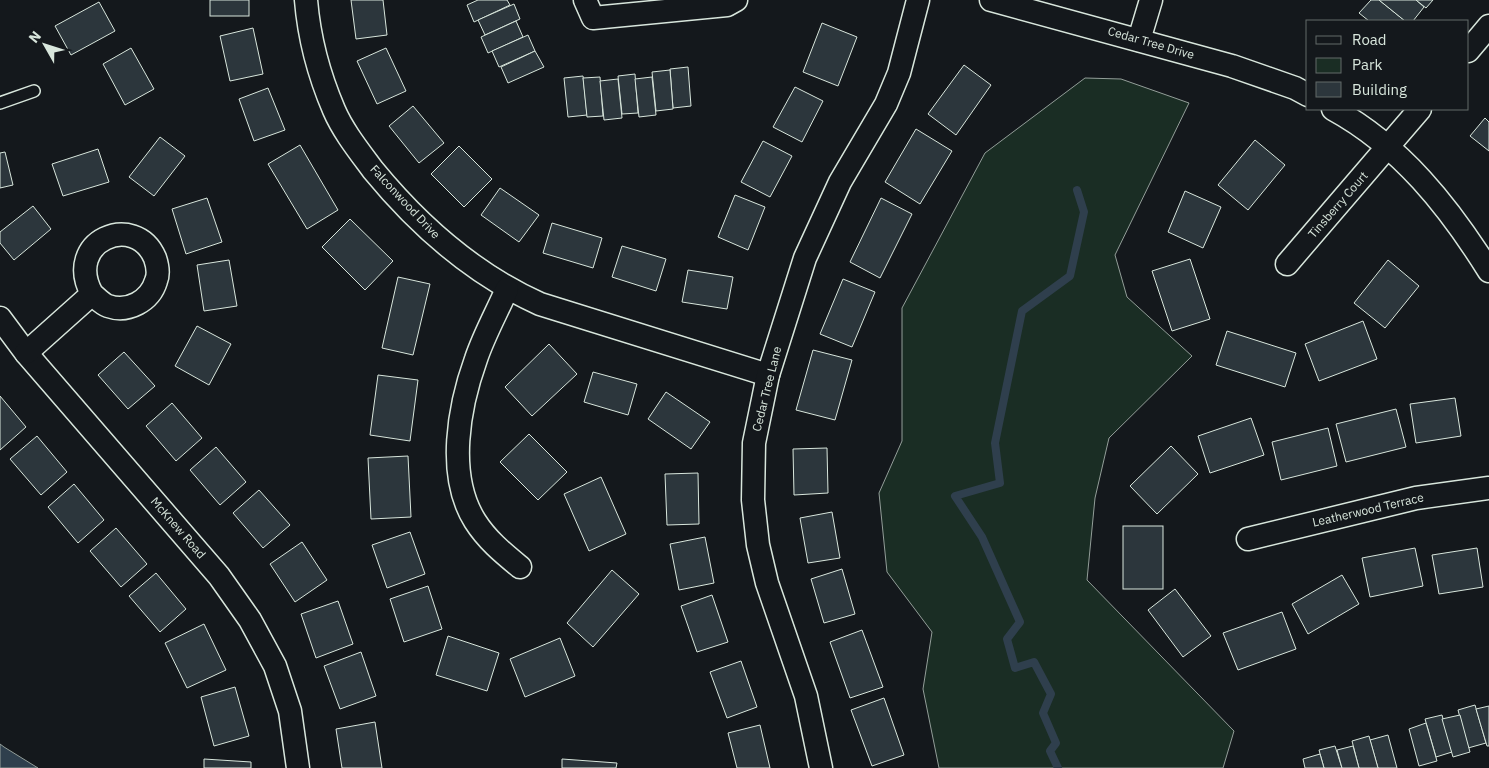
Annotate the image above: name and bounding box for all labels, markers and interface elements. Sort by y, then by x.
north arrow [20,20,70,70]
legend [1306,20,1469,110]
street label: Cedar Tree Drive [1106,23,1196,62]
text: N [25,27,45,46]
text: Road [1352,30,1387,49]
text: Park [1352,55,1382,74]
text: Building [1352,80,1407,99]
street label: Falconwood Drive [367,162,444,242]
street label: Tinsberry Court [1305,168,1371,241]
street label: Cedar Tree Lane [749,344,784,433]
street label: Leatherwood Terrace [1311,489,1425,530]
street label: McKnew Road [148,494,209,561]

